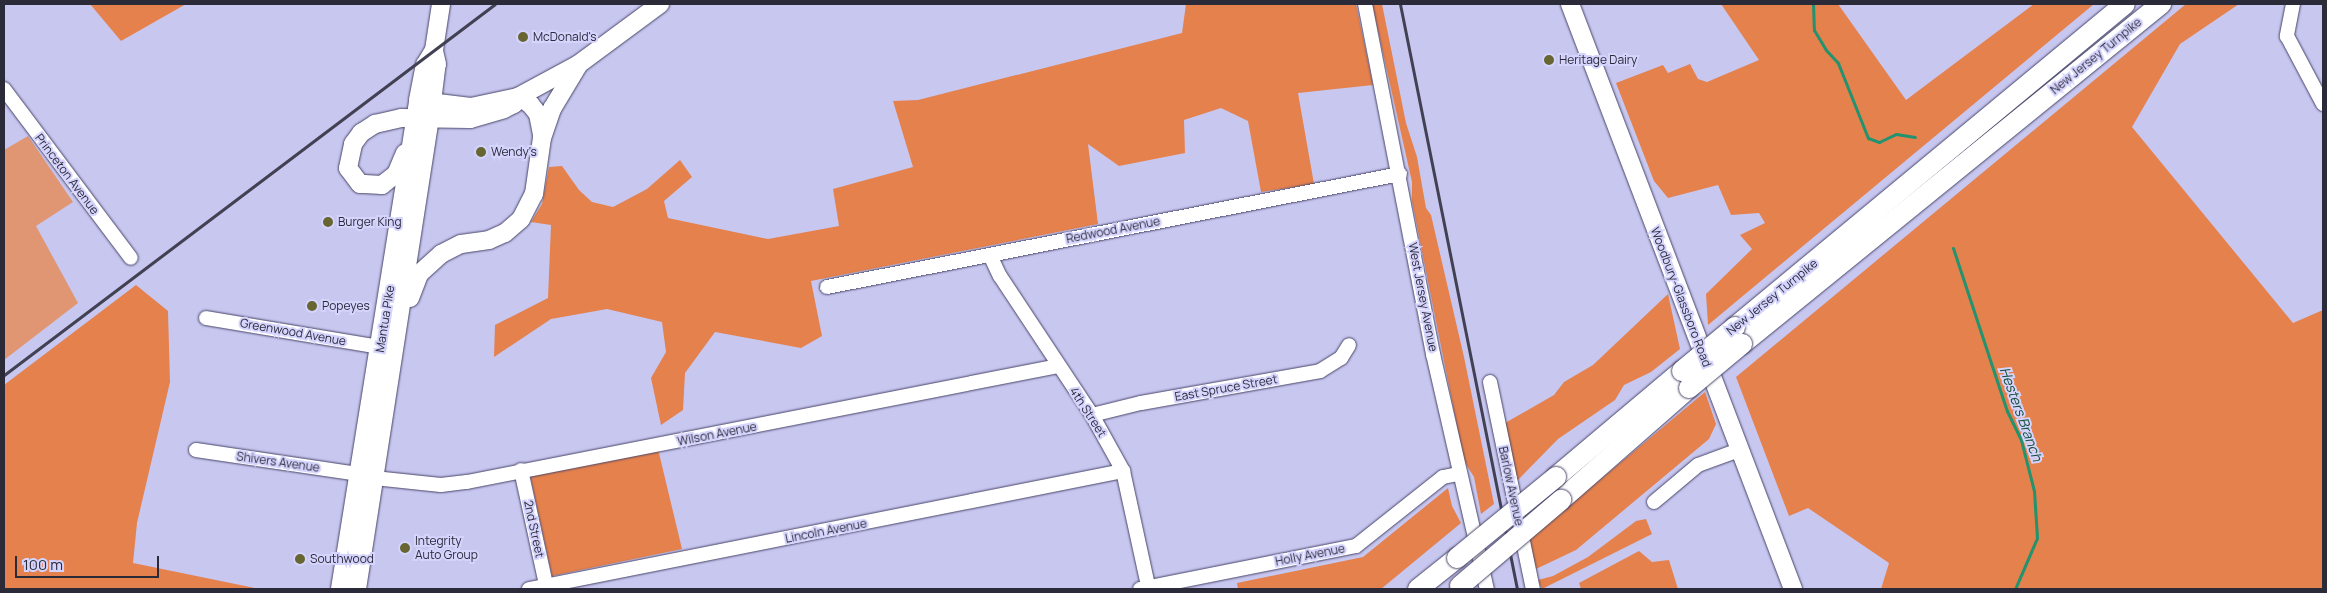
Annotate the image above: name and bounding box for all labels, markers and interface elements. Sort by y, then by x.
street label: New Jersey Turnpike [2048,15,2144,97]
place label: McDonald's [533,30,596,44]
marker: McDonald's [517,31,529,43]
place label: Heritage Dairy [1559,53,1637,67]
marker: Heritage Dairy [1543,54,1555,66]
street label: Princeton Avenue [32,131,102,217]
place label: Wendy's [491,145,537,159]
marker: Wendy's [475,146,487,158]
street label: Redwood Avenue [1065,214,1161,246]
place label: Burger King [338,215,402,229]
marker: Burger King [322,216,334,228]
street label: Woodbury-Glassboro Road [1648,225,1714,369]
street label: West Jersey Avenue [1405,241,1441,353]
street label: New Jersey Turnpike [1724,256,1820,338]
street label: Mantua Pike [373,284,397,354]
place label: Popeyes [322,299,370,313]
marker: Popeyes [306,300,318,312]
street label: Greenwood Avenue [239,316,347,348]
water label: Hesters Branch [1996,365,2046,463]
street label: East Spruce Street [1173,372,1279,404]
street label: 4th Street [1067,384,1109,440]
street label: Wilson Avenue [676,419,758,449]
street label: Barlow Avenue [1496,445,1526,527]
street label: Shivers Avenue [235,449,321,475]
street label: 2nd Street [521,499,547,559]
street label: Lincoln Avenue [784,516,868,546]
place label: Integrity Auto Group [415,534,478,562]
street label: Holly Avenue [1274,541,1346,569]
marker: Integrity Auto Group [399,542,411,554]
scale bar [18,546,161,578]
place label: Southwood [310,552,374,566]
marker: Southwood [294,553,306,565]
text: 100 m [23,554,63,575]

